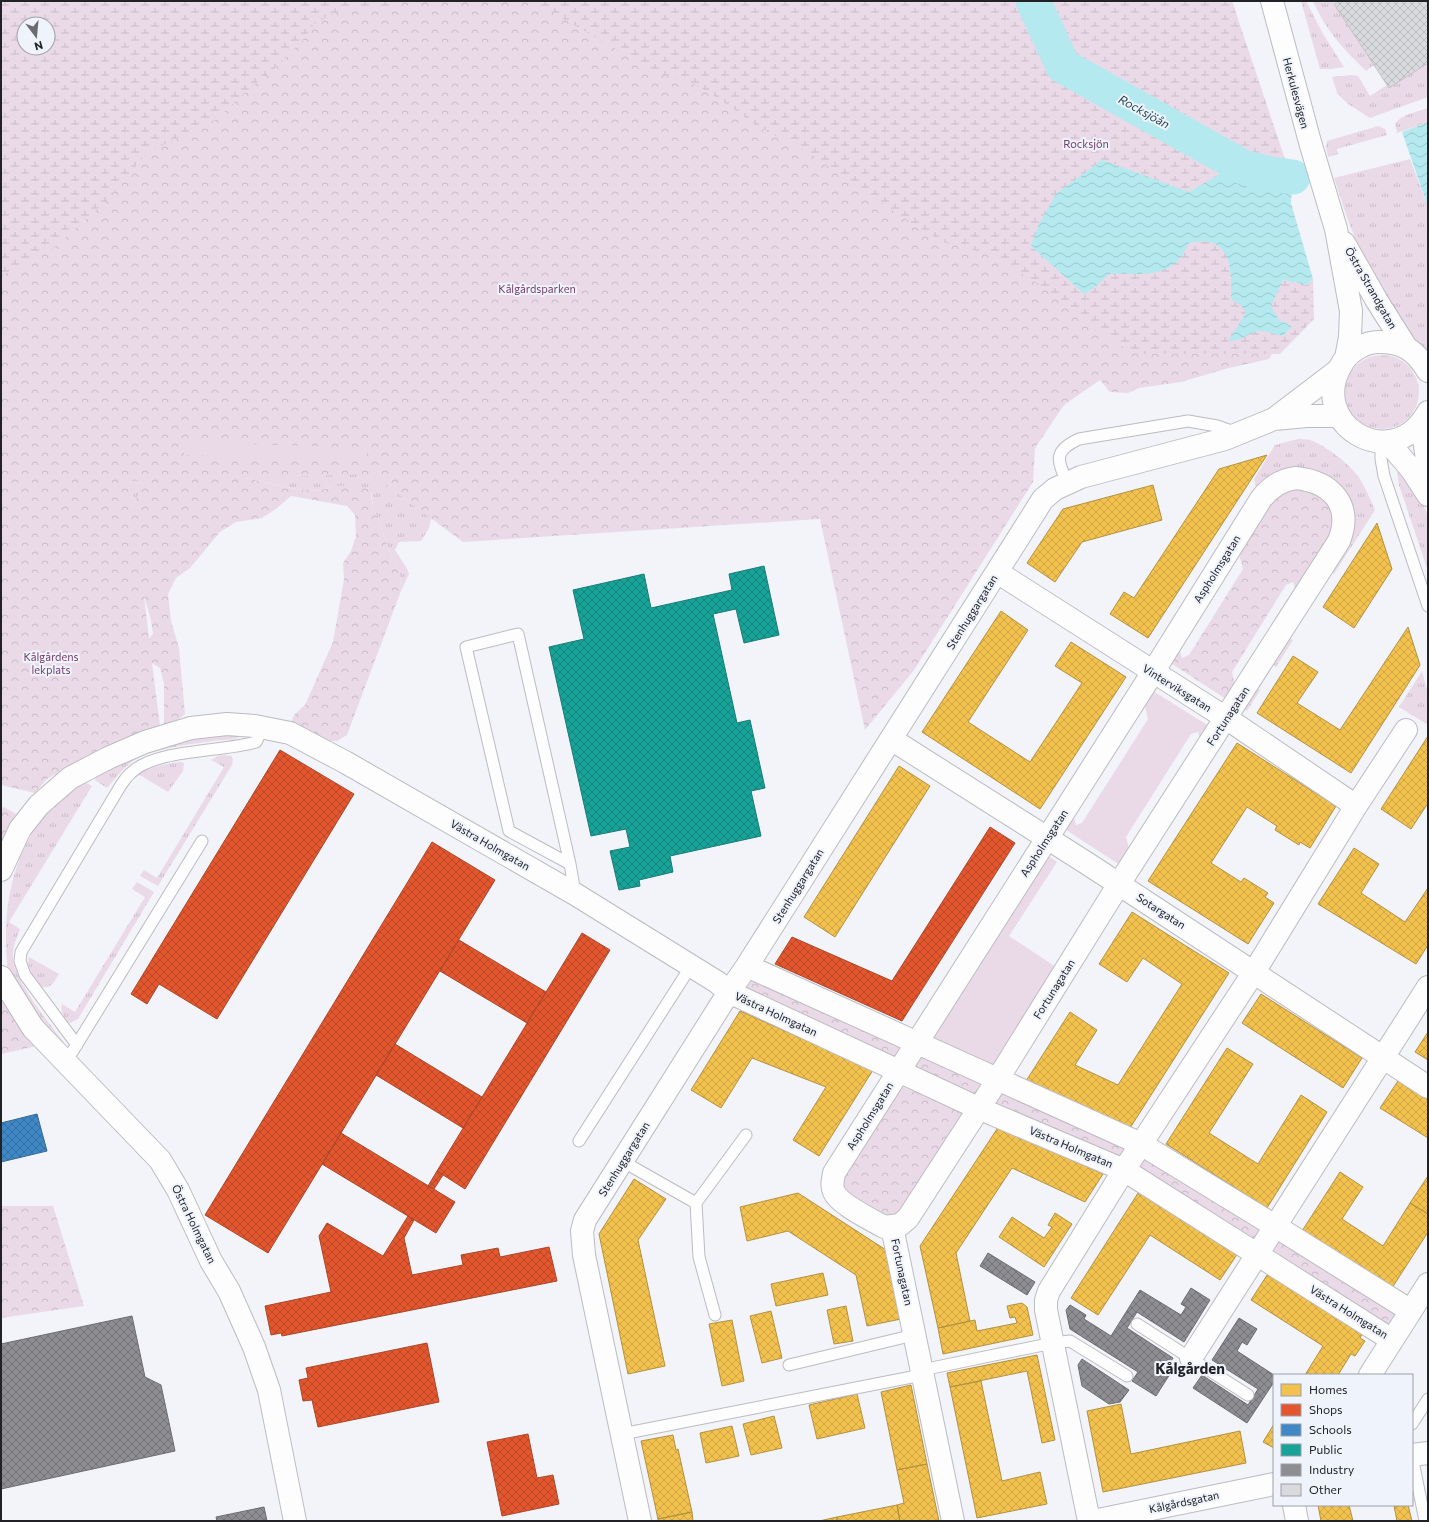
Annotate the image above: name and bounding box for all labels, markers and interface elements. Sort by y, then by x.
north arrow [16,16,56,56]
text: N [33,39,45,53]
street label: Herkulesvägen [1281,56,1312,130]
water label: Rocksjöån [1117,91,1172,131]
park label: Rocksjön [1063,137,1109,150]
street label: Östra Strandgatan [1343,244,1401,331]
park label: Kålgårdsparken [498,282,576,295]
street label: Aspholmsgatan [1191,532,1243,605]
street label: Stenhuggargatan [943,572,1000,651]
park label: Kålgårdens lekplats [23,650,79,676]
street label: Vinterviksgatan [1140,661,1214,714]
street label: Fortunagatan [1204,684,1252,748]
street label: Aspholmsgatan [1017,807,1070,879]
street label: Västra Holmgatan [448,817,532,873]
street label: Stenhuggargatan [769,846,826,925]
street label: Sotargatan [1134,890,1188,931]
street label: Fortunagatan [1030,956,1077,1021]
street label: Västra Holmgatan [733,989,820,1038]
street label: Aspholmsgatan [844,1079,896,1152]
street label: Stenhuggargatan [595,1119,652,1198]
street label: Västra Holmgatan [1027,1123,1115,1170]
street label: Östra Holmgatan [170,1182,220,1265]
street label: Fortunagatan [889,1237,916,1306]
street label: Västra Holmgatan [1308,1282,1391,1341]
district label: Kålgården [1155,1359,1225,1377]
legend [1273,1374,1413,1506]
text: Homes [1309,1382,1347,1396]
text: Shops [1309,1402,1343,1416]
text: Schools [1309,1422,1352,1436]
text: Public [1309,1442,1342,1456]
text: Industry [1309,1462,1354,1476]
text: Other [1309,1482,1342,1496]
street label: Kålgårdsgatan [1148,1488,1220,1515]

